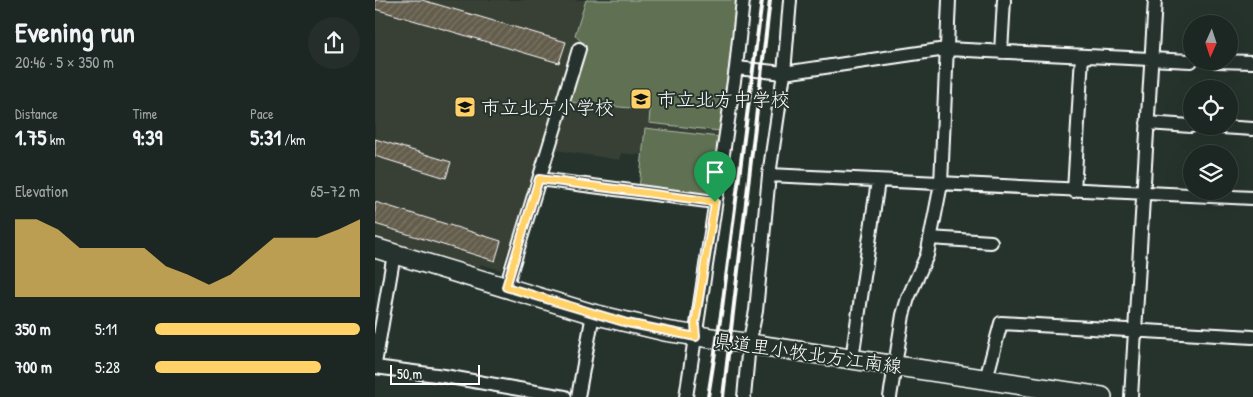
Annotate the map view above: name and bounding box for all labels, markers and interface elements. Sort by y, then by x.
text: Evening run [15,13,135,51]
north arrow [1183,15,1237,70]
map controls [1183,15,1238,200]
button: share [308,17,360,69]
text: 20:46 · 5 × 350 m [15,51,114,73]
button: locate [1183,80,1238,135]
place label: 市立北方中学校 [657,86,790,112]
school or university icon: 市立北方中学校 [629,87,653,111]
place label: 市立北方小学校 [481,94,614,120]
school or university icon: 市立北方小学校 [453,95,477,119]
text: Distance [15,104,58,123]
text: Time [133,104,157,123]
text: Pace [250,104,274,123]
text: 1.75 [15,123,46,152]
text: 9:39 [133,123,162,152]
text: 5:31 [250,123,281,152]
text: km [46,130,65,149]
text: /km [281,130,306,149]
button: layers [1183,145,1238,200]
pin [694,151,736,202]
icon: arrive [701,158,729,186]
text: Elevation [15,180,68,202]
text: 65–72 m [310,180,360,202]
text: 350 m [15,318,51,340]
text: 5:11 [95,318,117,340]
street label: 県道里小牧北方江南線 [712,327,904,379]
text: 700 m [15,356,52,378]
text: 5:28 [95,356,120,378]
scale bar [390,362,480,385]
text: 50 m [397,364,422,383]

